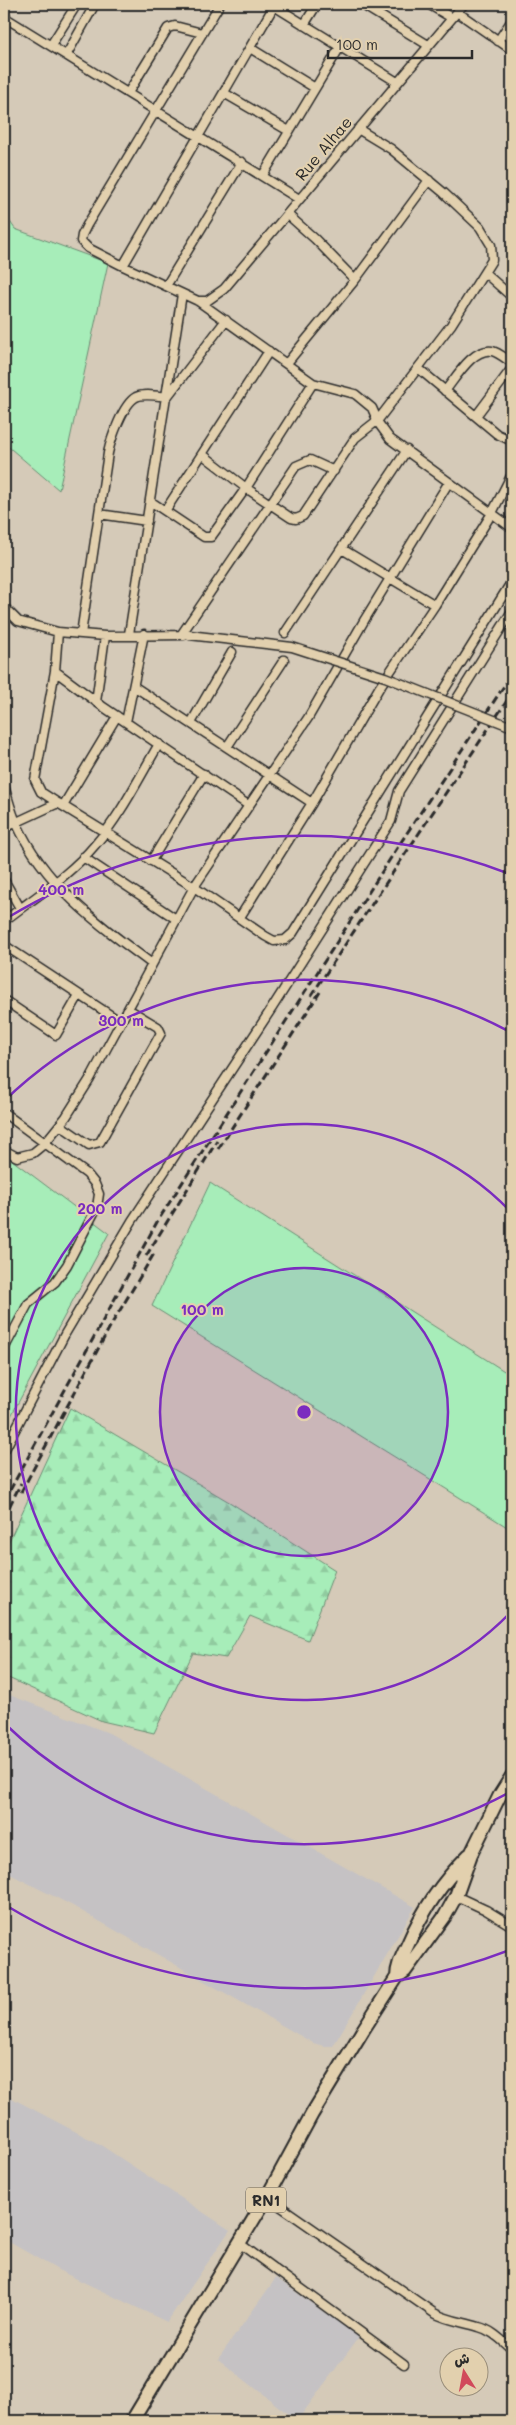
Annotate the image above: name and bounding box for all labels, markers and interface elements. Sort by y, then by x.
scale bar [328,28,472,60]
text: 100 m [336,34,378,54]
street label: Rue Alhae [290,111,356,185]
text: 400 m [38,879,84,899]
text: 300 m [98,1010,144,1030]
text: 200 m [78,1198,123,1218]
text: 100 m [180,1299,224,1319]
centre of rings [295,1403,313,1421]
road number: RN1 [246,2188,286,2212]
north arrow [438,2348,488,2398]
text: ش [452,2348,471,2370]

